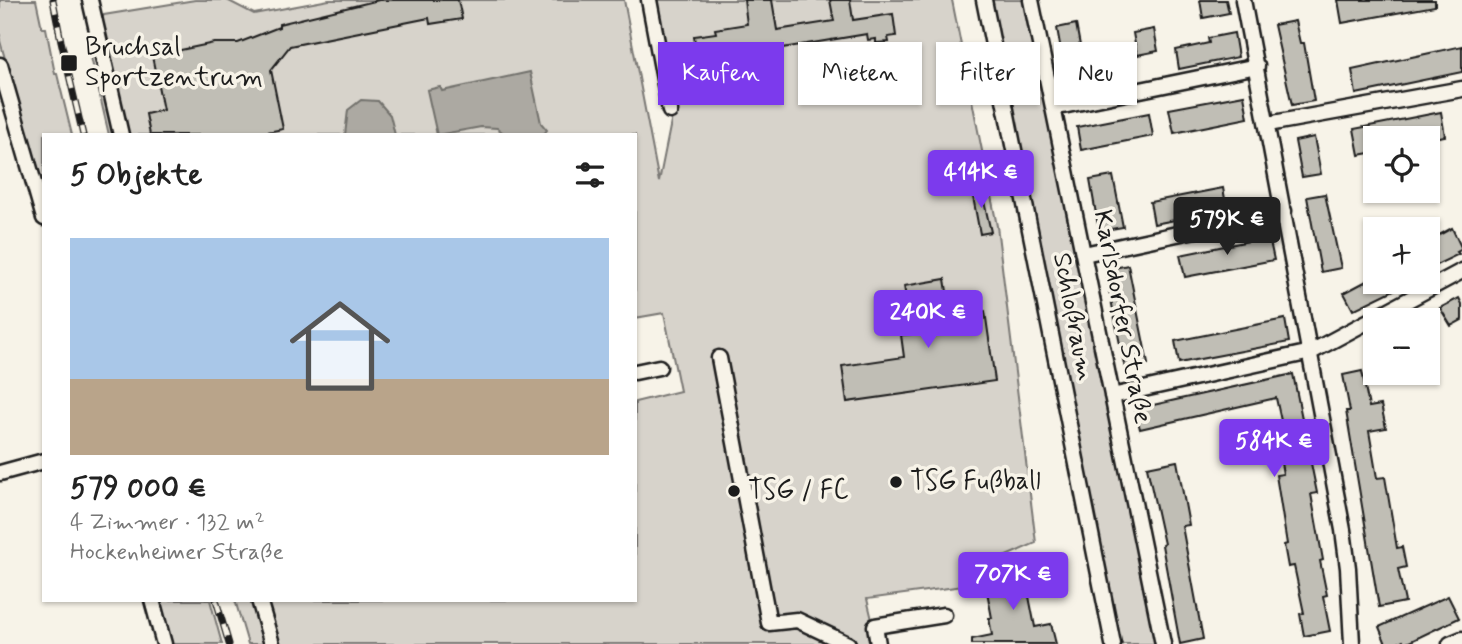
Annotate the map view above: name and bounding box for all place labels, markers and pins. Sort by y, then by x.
place label: Bruchsal Sportzentrum [85,31,263,95]
marker: Bruchsal Sportzentrum [59,53,79,73]
pin: 414K € [924,150,1038,210]
pin: 579K € [1170,198,1284,257]
pin: 240K € [871,290,985,350]
pin: 584K € [1217,420,1331,479]
place label: TSG Fußball [910,465,1041,499]
place label: TSG / FC [748,474,849,508]
marker: TSG Fußball [888,474,904,490]
marker: TSG / FC [726,483,742,499]
pin: 707K € [956,552,1070,612]

